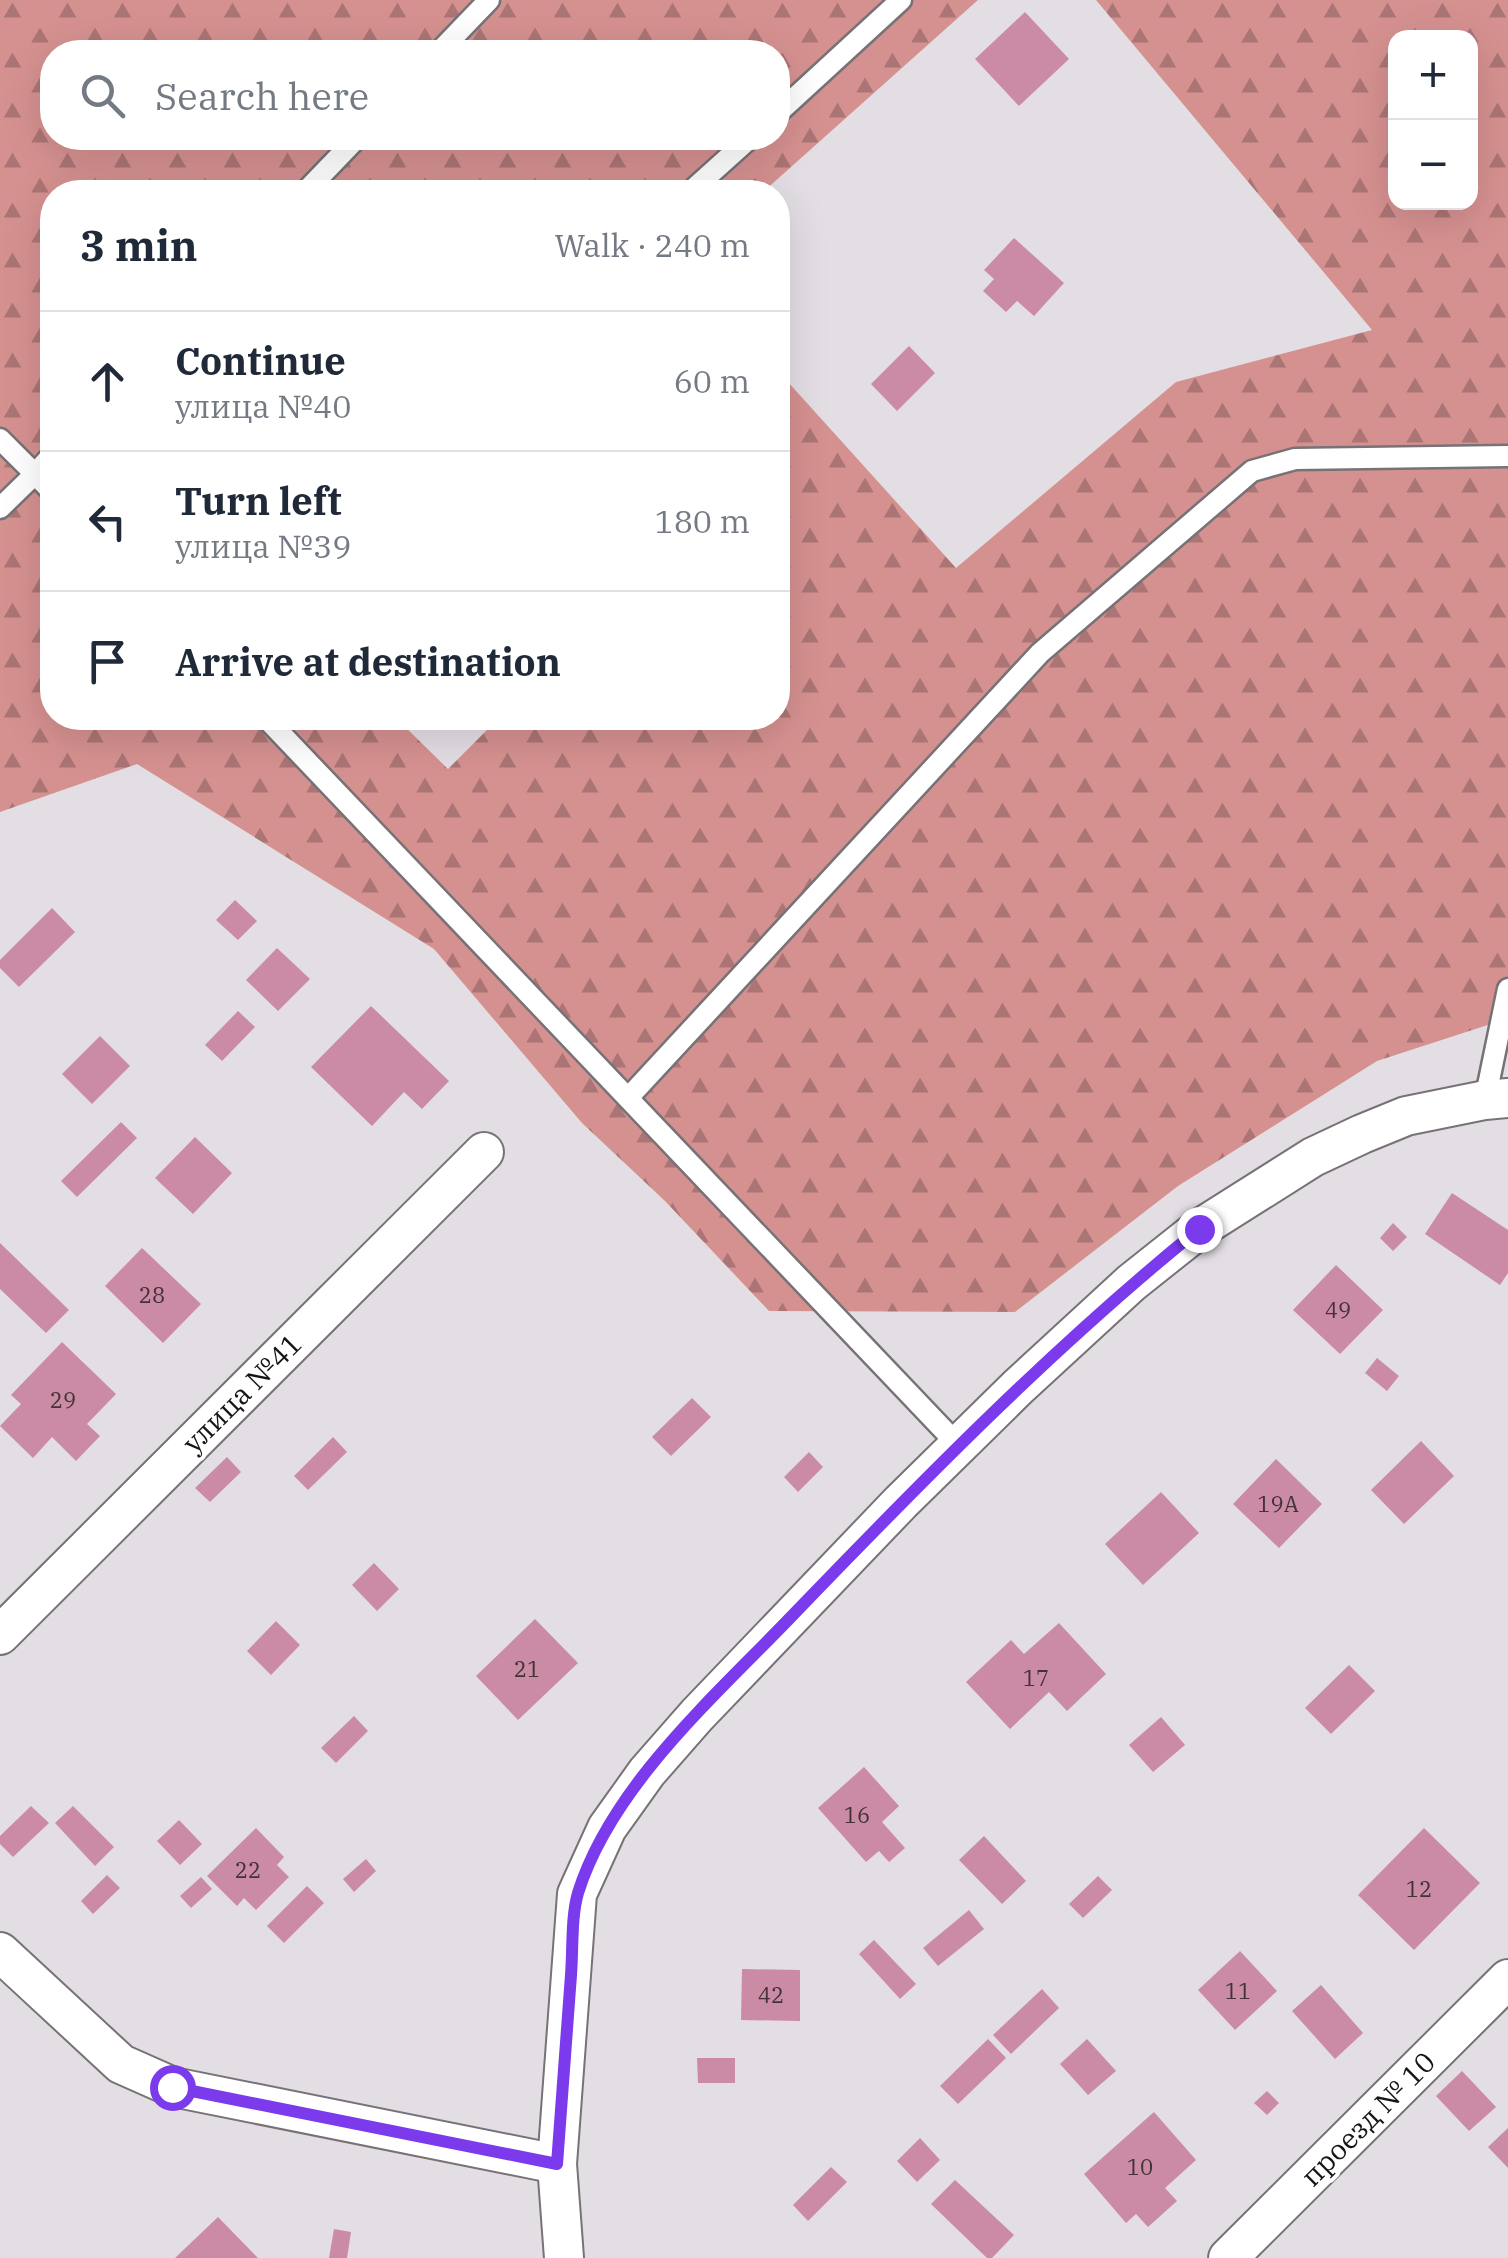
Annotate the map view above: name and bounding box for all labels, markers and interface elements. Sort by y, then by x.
map controls [1388,30,1478,210]
button: + [1388,30,1478,120]
search box [40,40,790,150]
icon: search [75,68,130,123]
text: Search here [155,71,369,120]
button: − [1388,120,1478,210]
text: 3 min [80,218,198,273]
text: Walk · 240 m [554,224,750,266]
text: Continue [175,336,346,385]
icon: ahead [80,354,135,409]
text: 60 m [674,360,750,402]
text: улица №40 [175,385,351,427]
text: Turn left [175,476,342,525]
icon: left [80,494,135,549]
text: 180 m [654,500,750,542]
text: улица №39 [175,525,351,567]
icon: arrive [80,634,135,689]
text: Arrive at destination [175,637,561,686]
route end [1177,1207,1223,1253]
house number: 28 [139,1280,165,1309]
house number: 49 [1325,1295,1351,1324]
street label: улица №41 [174,1325,309,1460]
house number: 29 [50,1385,76,1414]
house number: 19А [1257,1489,1299,1518]
house number: 21 [514,1654,540,1683]
house number: 17 [1023,1663,1049,1692]
house number: 16 [844,1800,870,1829]
house number: 22 [235,1855,261,1884]
house number: 12 [1406,1874,1432,1903]
house number: 11 [1225,1976,1251,2005]
house number: 42 [758,1980,784,2009]
street label: проезд № 10 [1292,2043,1443,2194]
route start [150,2065,196,2111]
house number: 10 [1127,2152,1153,2181]

